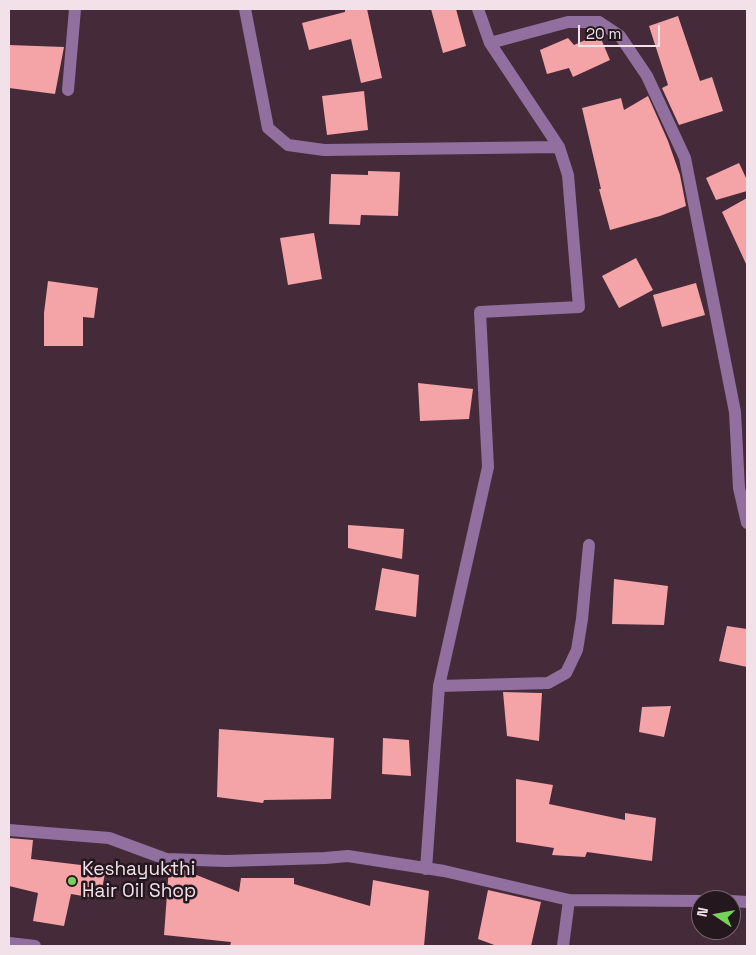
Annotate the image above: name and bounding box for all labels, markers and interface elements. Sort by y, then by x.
scale bar [581,15,664,47]
text: 20 m [586,24,621,43]
place label: Keshayukthi Hair Oil Shop [82,859,196,903]
marker: Keshayukthi Hair Oil Shop [66,875,78,887]
north arrow [691,890,741,940]
text: N [693,906,712,919]

